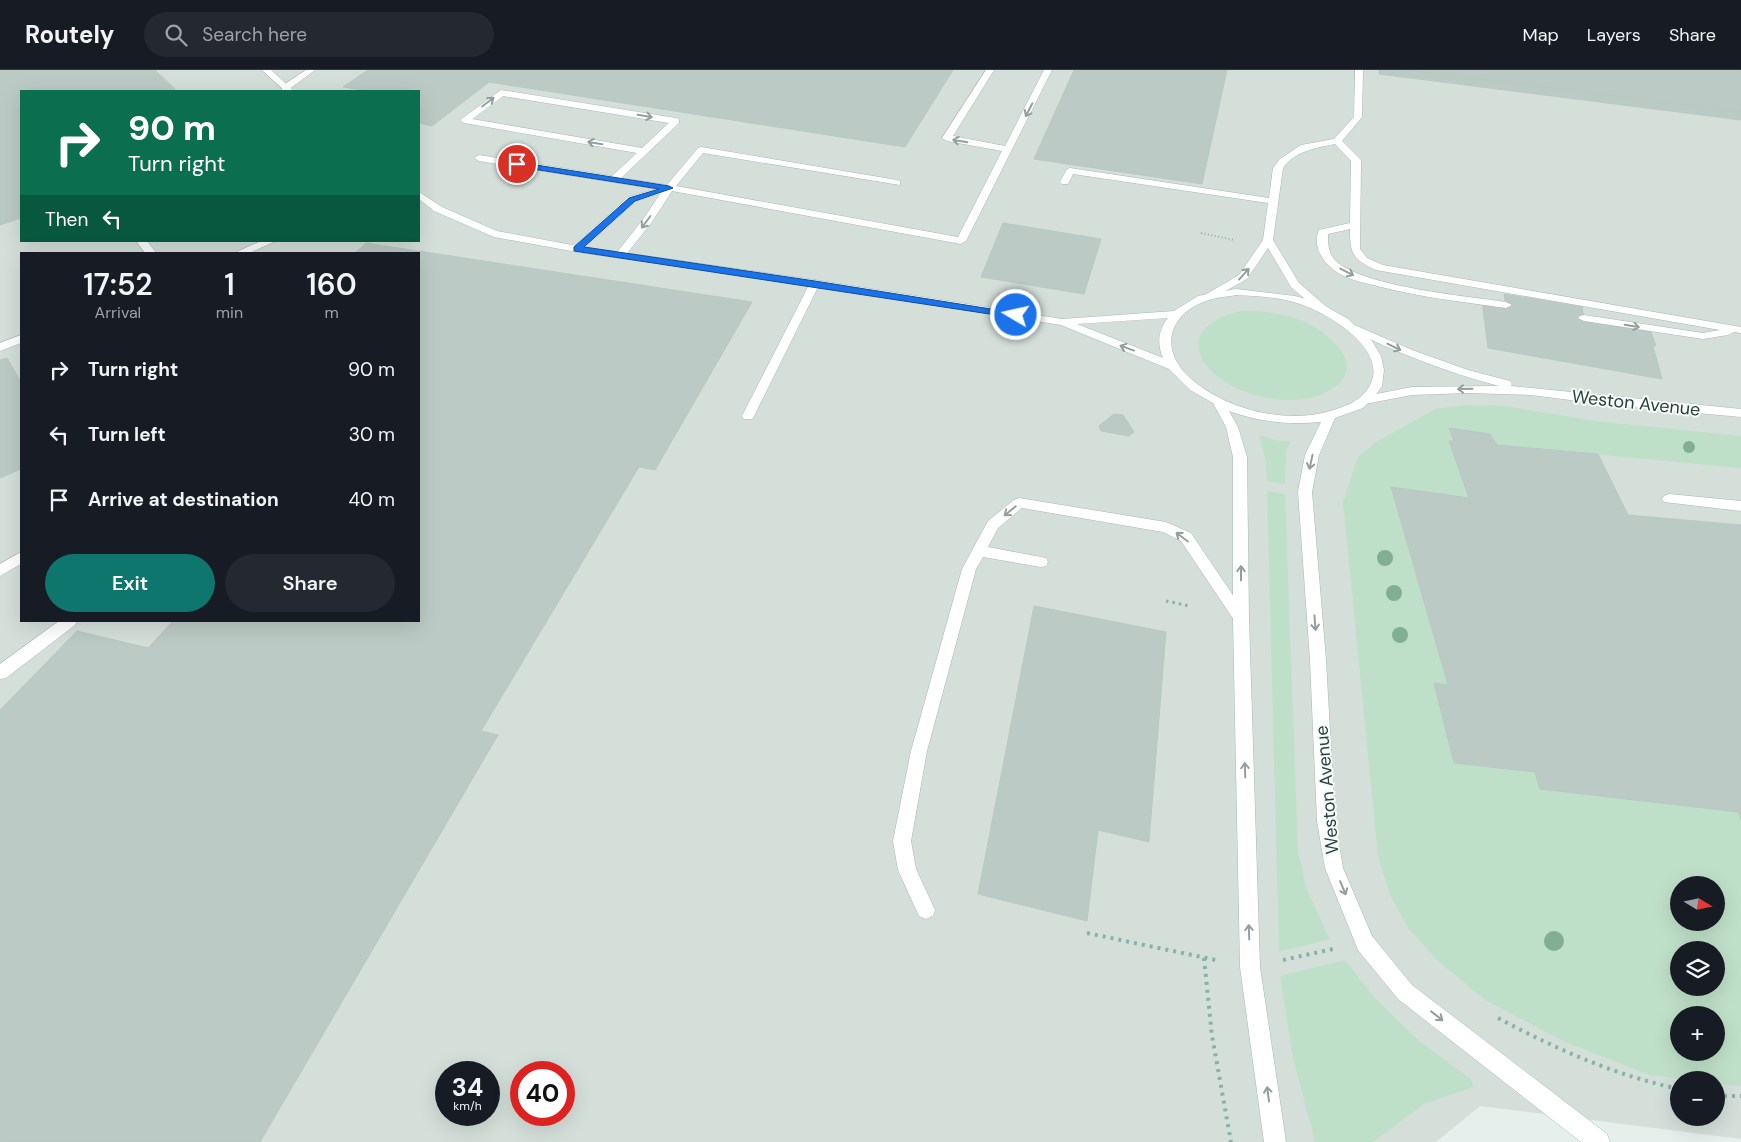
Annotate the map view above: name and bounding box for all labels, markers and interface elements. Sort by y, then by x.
search box [144,12,494,57]
text: Routely [25,19,114,50]
icon: search [162,21,190,49]
text: Search here [202,22,307,47]
text: Map [1523,23,1559,47]
text: Layers [1587,23,1641,47]
text: Share [1669,23,1716,47]
one-way arrow [481,97,494,108]
one-way arrow [1023,102,1033,117]
text: 90 m [128,105,216,151]
icon: right [45,110,110,175]
one-way arrow [637,112,653,122]
one-way arrow [952,135,968,145]
one-way arrow [587,137,603,147]
pin [496,143,538,185]
text: Turn right [128,149,225,178]
icon: arrive [503,150,531,178]
icon: left [98,205,126,233]
text: Then [45,207,88,232]
one-way arrow [640,215,651,228]
text: 17:52 [83,265,153,304]
text: 1 [224,265,235,304]
text: 160 [306,265,357,304]
one-way arrow [1238,267,1250,280]
one-way arrow [1339,267,1354,277]
position arrow [989,288,1041,340]
text: Arrival [95,302,141,323]
text: min [216,302,243,323]
text: m [324,302,339,323]
one-way arrow [1624,322,1640,332]
one-way arrow [1120,343,1135,353]
one-way arrow [1386,343,1401,352]
icon: right [45,356,73,384]
text: Turn right [88,357,178,382]
text: 90 m [348,357,395,382]
one-way arrow [1457,384,1474,394]
street label: Weston Avenue [1571,384,1701,422]
icon: left [45,421,73,449]
text: Turn left [88,422,166,447]
text: 30 m [349,422,395,447]
one-way arrow [1306,453,1315,469]
icon: arrive [45,486,73,514]
text: Arrive at destination [88,487,279,512]
text: 40 m [348,487,395,512]
one-way arrow [1004,505,1017,516]
one-way arrow [1176,532,1189,543]
button: Exit [45,554,215,612]
button: Share [225,554,395,612]
one-way arrow [1236,565,1246,581]
one-way arrow [1311,615,1320,631]
street label: Weston Avenue [1309,725,1345,855]
one-way arrow [1240,762,1250,778]
north arrow [1670,876,1725,931]
map controls [1670,876,1725,1126]
one-way arrow [1338,880,1348,895]
one-way arrow [1245,925,1254,941]
button: layers [1670,941,1725,996]
button: + [1670,1006,1725,1061]
one-way arrow [1430,1011,1443,1022]
speed limit sign: 40 [510,1061,575,1126]
text: 34 [452,1071,483,1104]
button: − [1670,1071,1725,1126]
one-way arrow [1263,1086,1273,1102]
text: km/h [453,1098,482,1114]

